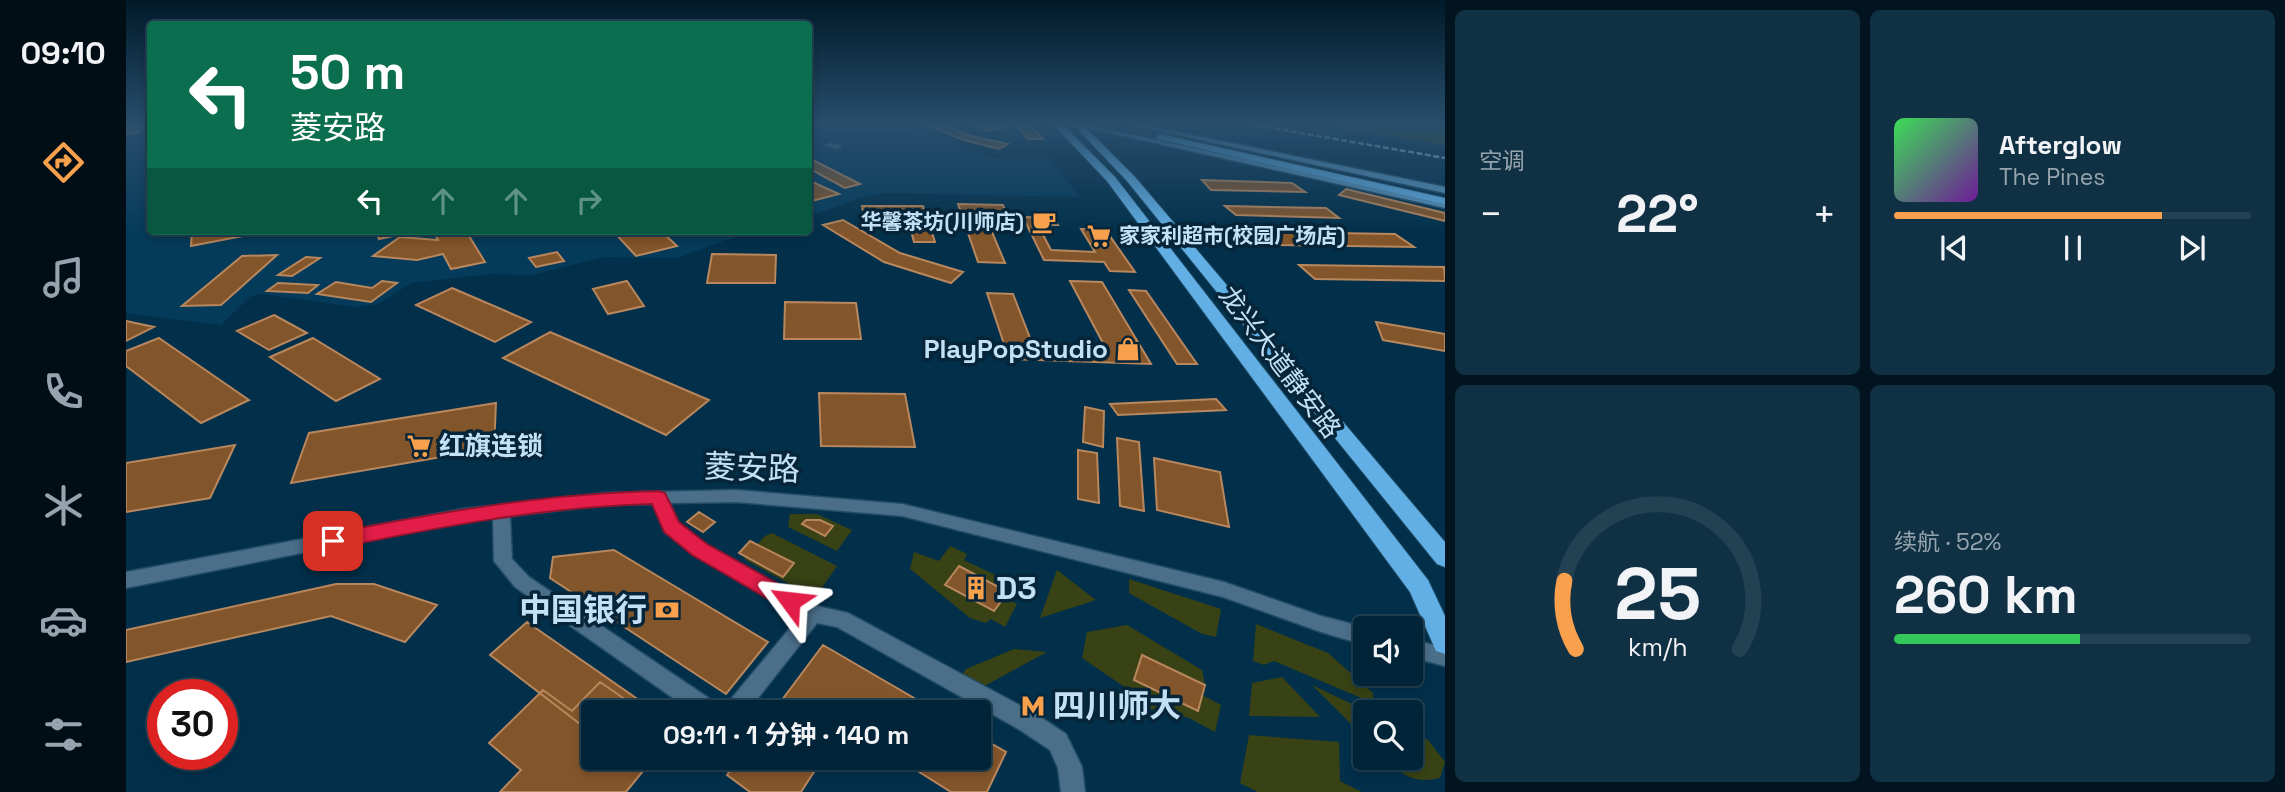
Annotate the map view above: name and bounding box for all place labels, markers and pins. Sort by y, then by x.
place label: 华馨茶坊(川师店) [860,208,1024,235]
cafe icon: 华馨茶坊(川师店) [1030,208,1058,236]
supermarket icon: 家家利超市(校园广场店) [1085,222,1113,250]
place label: 家家利超市(校园广场店) [1119,222,1346,249]
place label: PlayPopStudio [924,332,1108,366]
shop icon: PlayPopStudio [1114,335,1142,363]
place label: 红旗连锁 [439,429,543,463]
supermarket icon: 红旗连锁 [405,432,433,460]
pin [303,511,363,571]
place label: D3 [996,568,1037,608]
building icon: D3 [962,574,990,602]
place label: 中国银行 [519,590,647,630]
bank icon: 中国银行 [653,596,681,624]
place label: 四川师大 [1053,686,1181,726]
metro station icon: 四川师大 [1019,692,1047,720]

